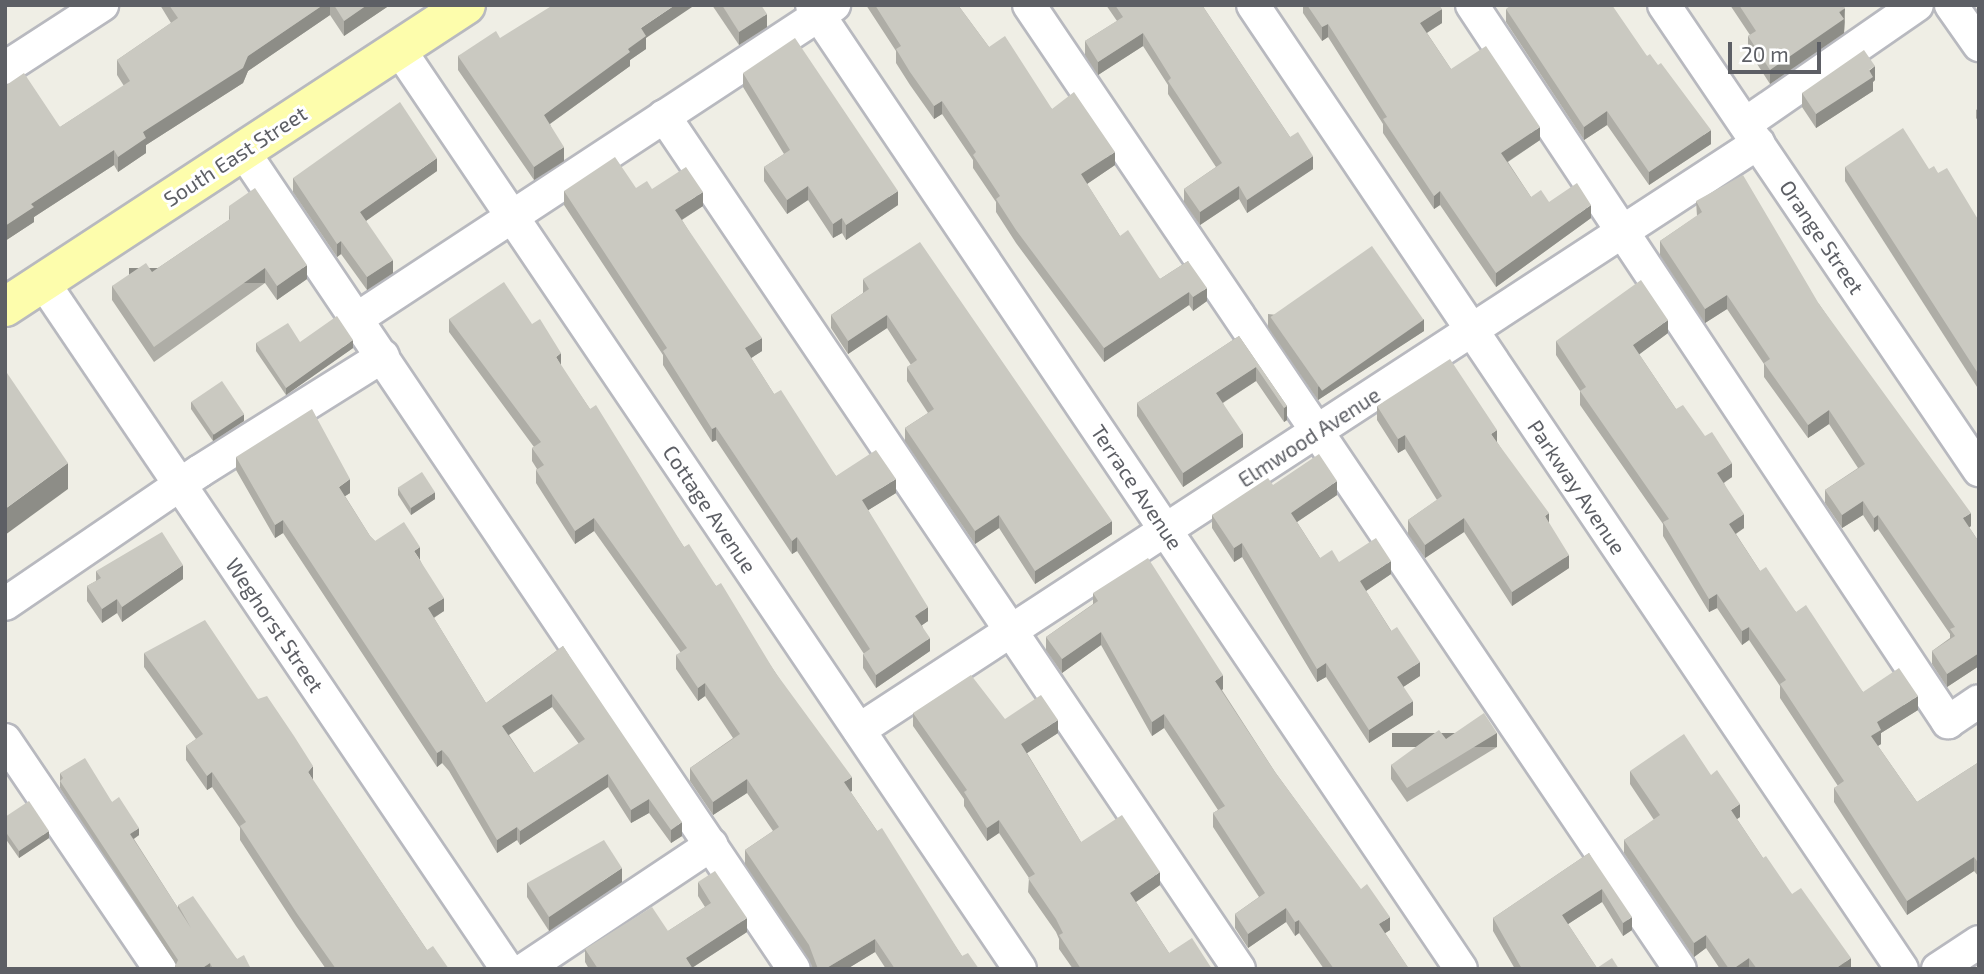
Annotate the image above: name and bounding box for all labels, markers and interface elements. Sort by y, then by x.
scale bar [1732,28,1825,72]
text: 20 m [1741,41,1789,66]
street label: South East Street [159,100,311,212]
street label: Orange Street [1775,175,1869,299]
street label: Elmwood Avenue [1233,382,1385,492]
street label: Parkway Avenue [1522,415,1632,559]
street label: Terrace Avenue [1086,419,1188,555]
street label: Cottage Avenue [658,440,762,578]
street label: Weghorst Street [221,553,329,697]

